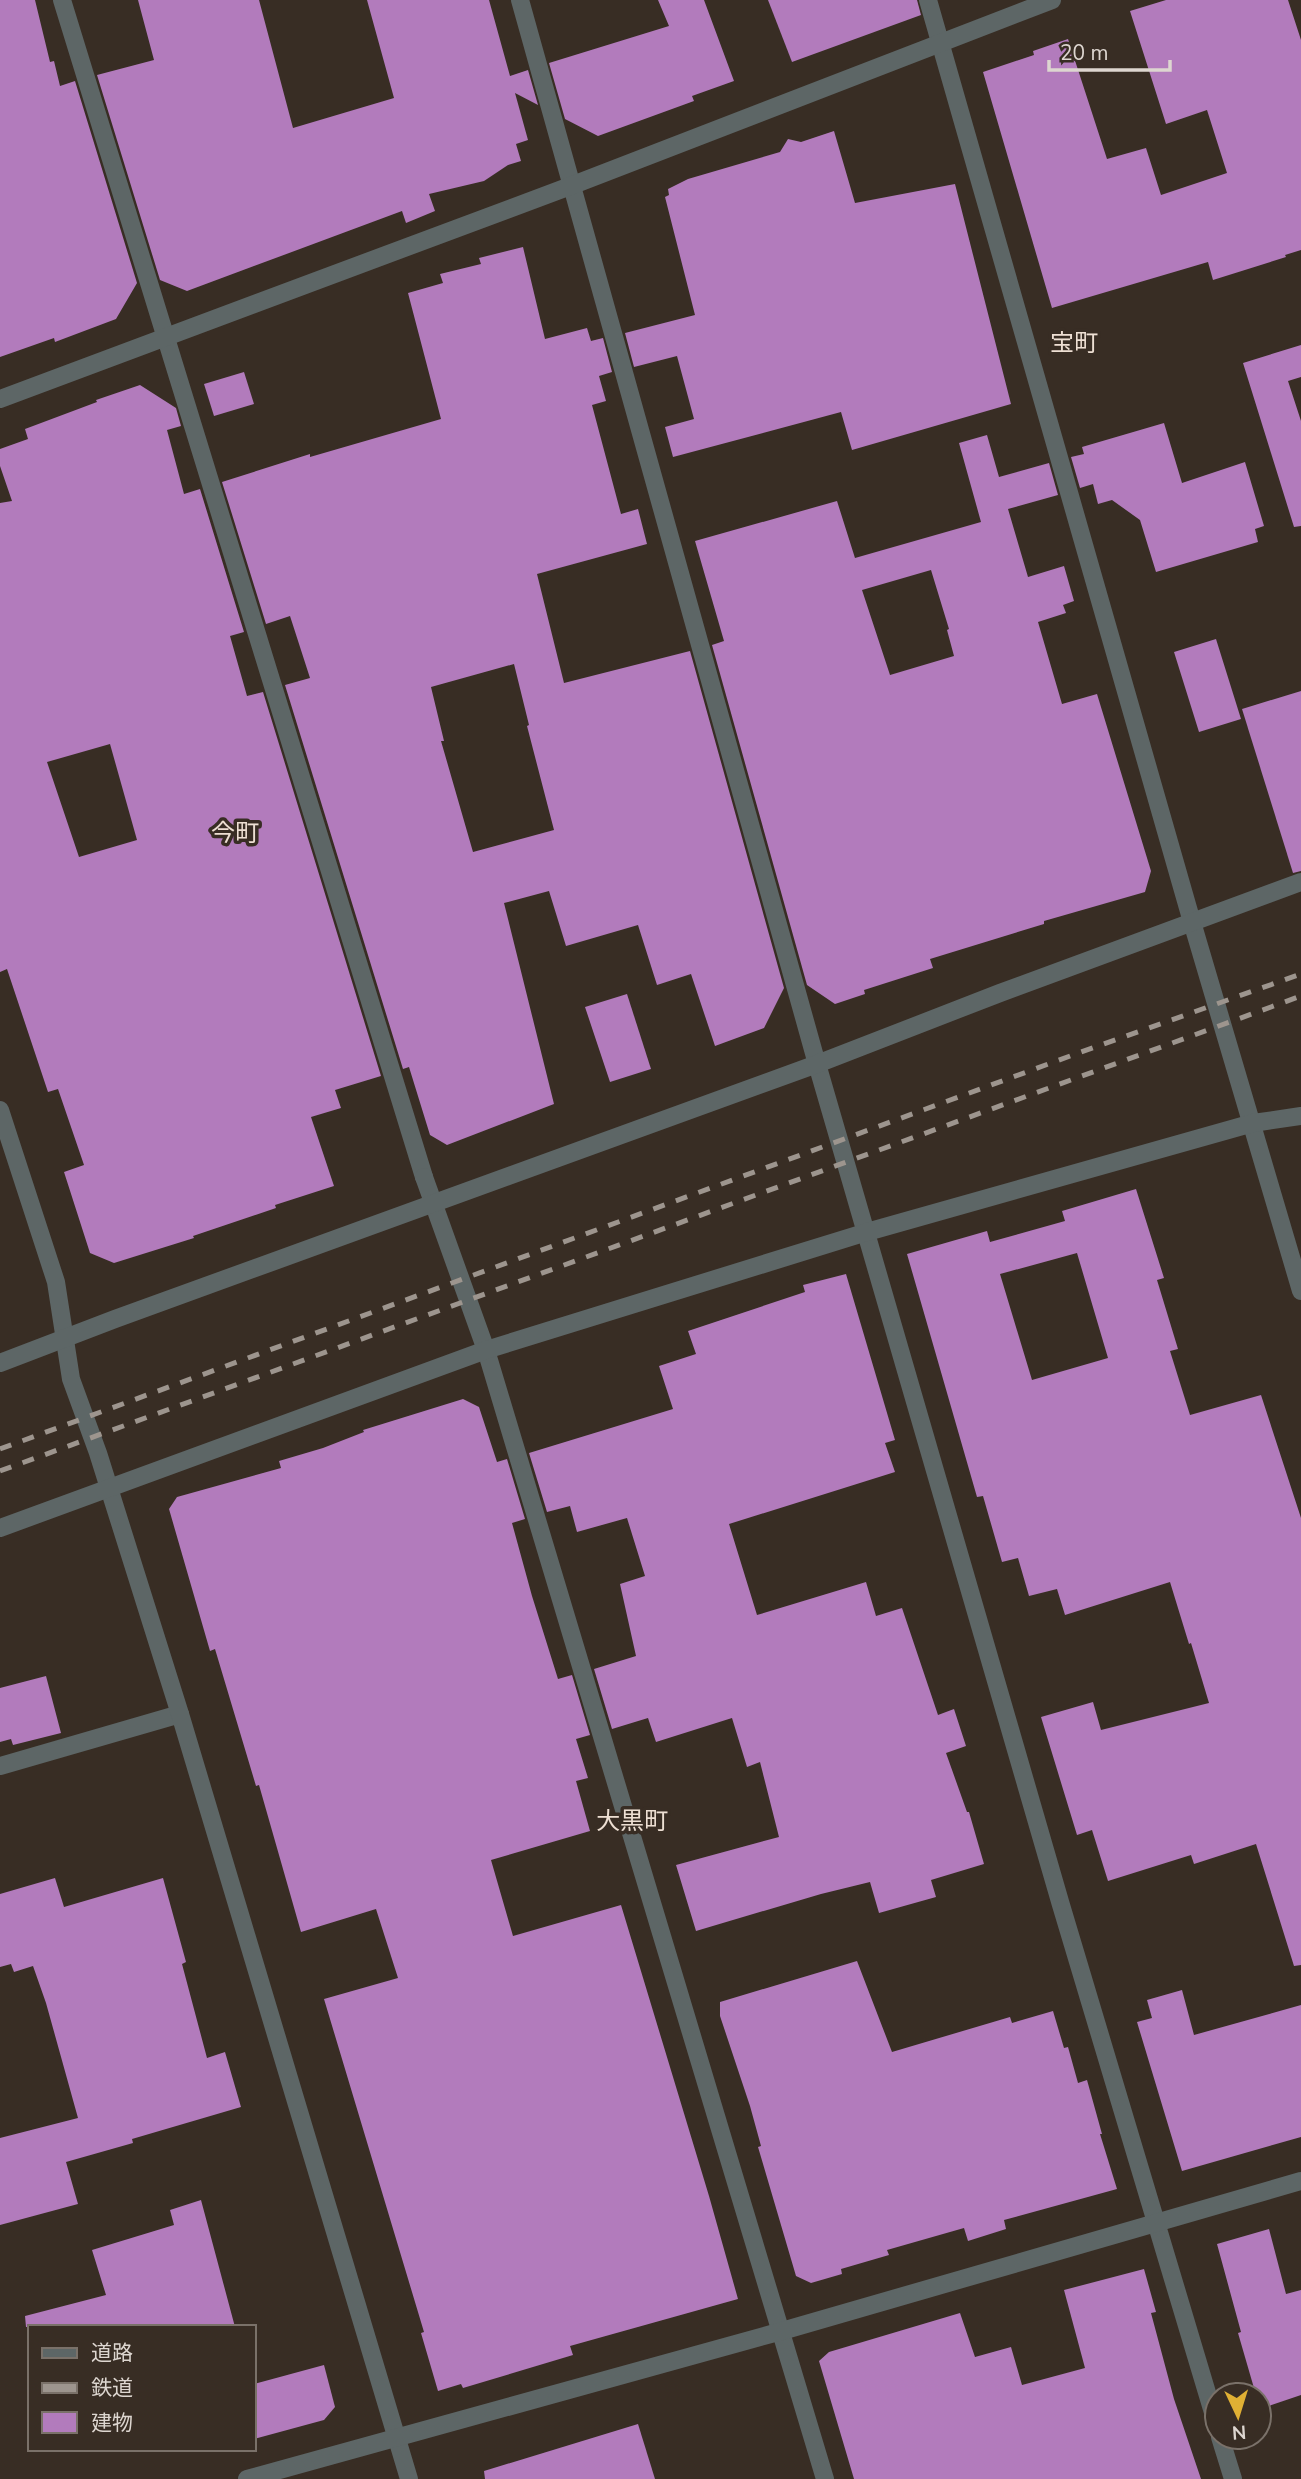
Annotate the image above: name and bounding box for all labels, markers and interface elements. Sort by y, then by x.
scale bar [1049,28,1170,72]
text: 20 m [1060,39,1109,67]
district label: 宝町 [1050,327,1098,359]
district label: 今町 [211,817,259,849]
district label: 大黒町 [596,1805,668,1837]
legend [28,2325,256,2451]
text: 道路 [91,2339,133,2367]
text: 鉄道 [91,2374,133,2402]
north arrow [1203,2381,1273,2451]
text: 建物 [91,2409,133,2437]
text: N [1231,2418,1247,2445]

